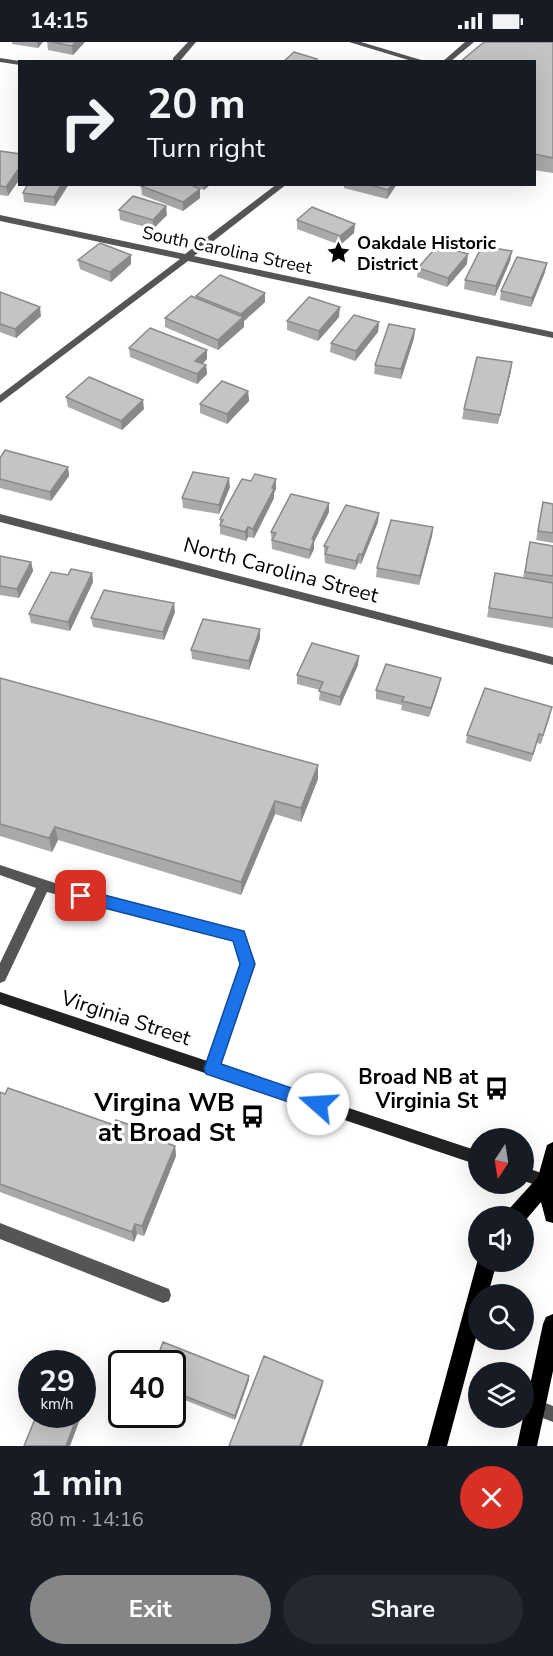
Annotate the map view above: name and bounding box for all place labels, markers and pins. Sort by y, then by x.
place label: Oakdale Historic District [357,231,496,276]
place icon: Oakdale Historic District [326,240,352,266]
pin [55,870,106,921]
place label: Broad NB at Virginia St [358,1063,479,1115]
bus stop icon: Broad NB at Virginia St [483,1076,509,1102]
place label: Virgina WB at Broad St [93,1085,236,1150]
bus stop icon: Virgina WB at Broad St [240,1104,266,1130]

